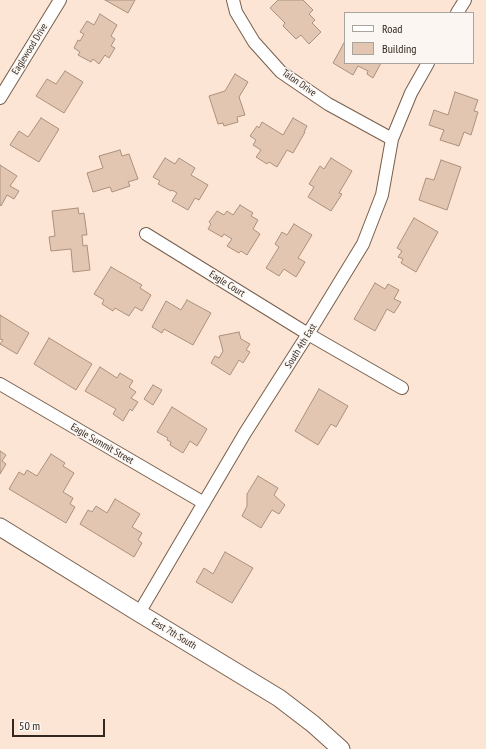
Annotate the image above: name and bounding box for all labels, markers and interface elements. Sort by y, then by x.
legend [344,12,474,64]
street label: Eaglewood Drive [10,21,50,77]
text: Road [382,21,402,36]
text: Building [382,41,417,56]
street label: Talon Drive [280,67,318,99]
street label: Eagle Court [207,268,247,300]
street label: South 4th East [283,321,319,371]
street label: Eagle Summit Street [68,421,136,467]
street label: East 7th South [149,616,199,652]
scale bar [14,711,107,737]
text: 50 m [19,718,40,733]

